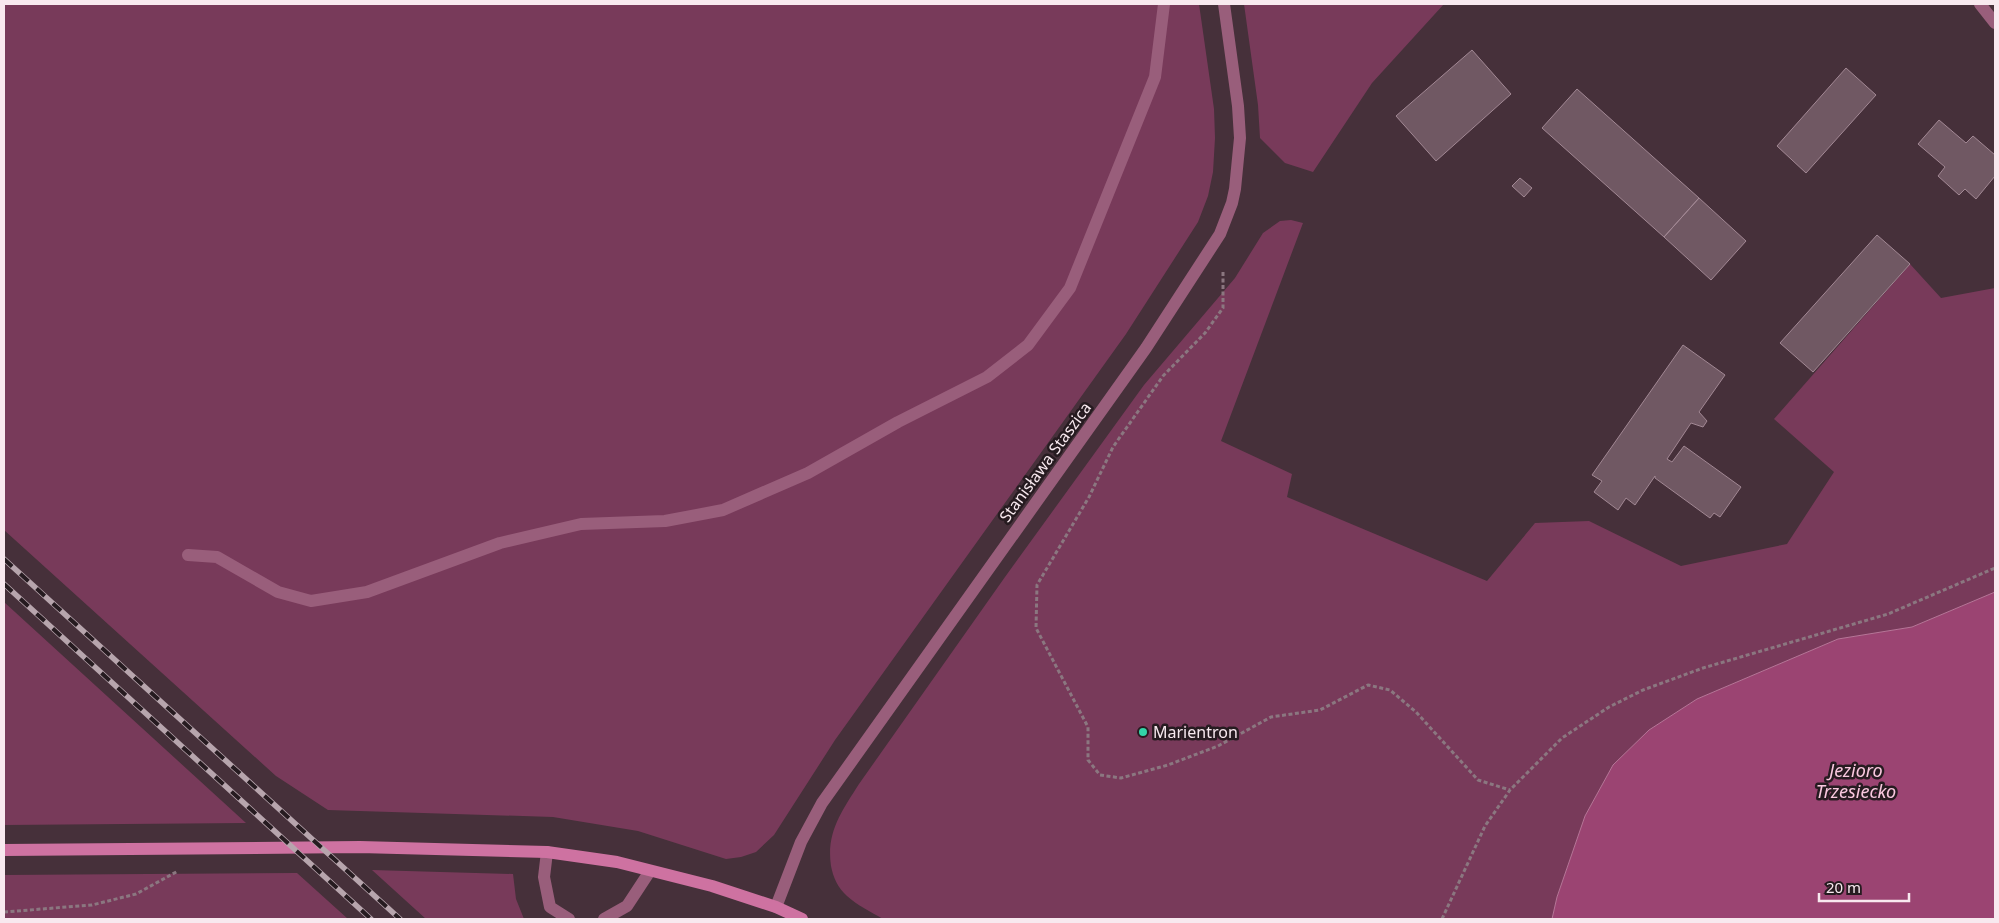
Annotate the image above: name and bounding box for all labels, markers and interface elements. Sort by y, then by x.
street label: Stanisława Staszica [994,397,1096,527]
place label: Marientron [1153,721,1238,743]
marker: Marientron [1137,726,1149,738]
water label: Jezioro Trzesiecko [1816,758,1896,803]
scale bar [1819,870,1909,902]
text: 20 m [1826,877,1861,897]

